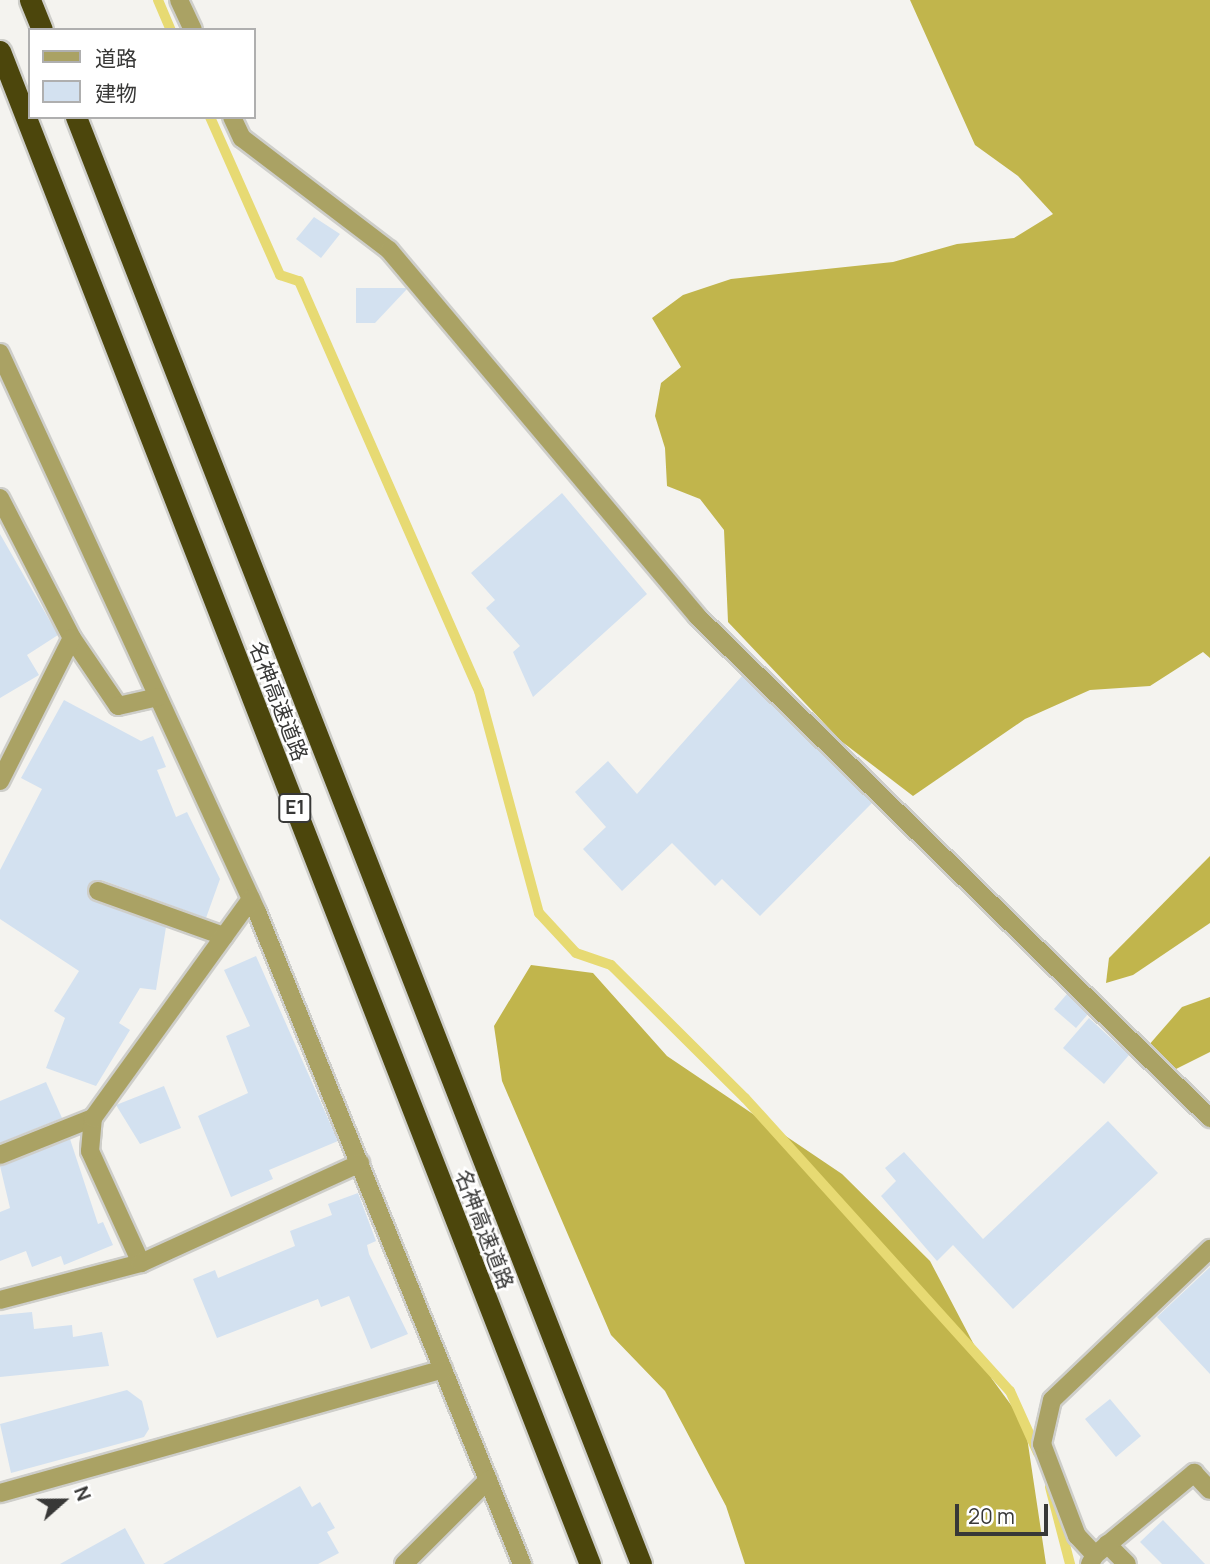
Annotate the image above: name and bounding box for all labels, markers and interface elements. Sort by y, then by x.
legend [28,28,256,119]
text: 道路 [95,44,137,72]
text: 建物 [95,79,137,107]
street label: 名神高速道路 [245,638,313,764]
road number: E1 [278,792,312,824]
street label: 名神高速道路 [451,1166,519,1292]
north arrow [28,1466,98,1536]
text: N [68,1482,97,1505]
scale bar [958,1490,1051,1534]
text: 20 m [968,1502,1015,1530]

